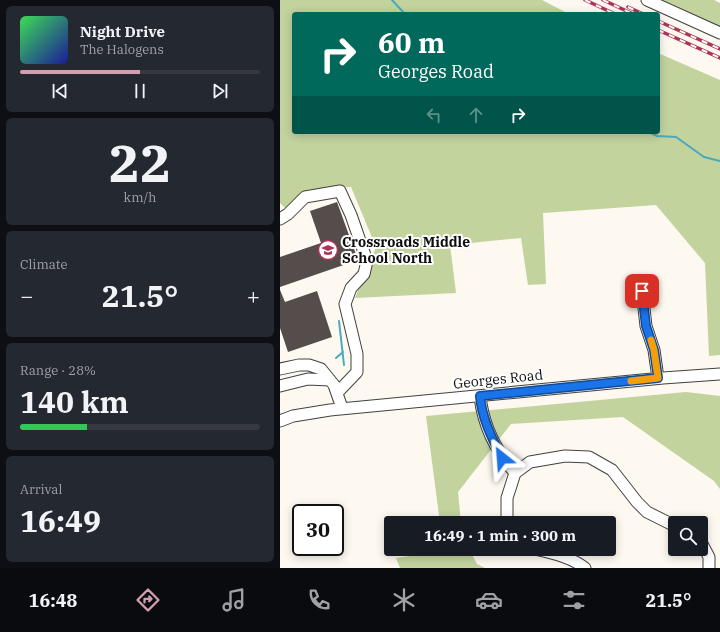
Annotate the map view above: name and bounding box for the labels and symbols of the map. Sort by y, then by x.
place label: Crossroads Middle School North [342,233,470,267]
school or university icon: Crossroads Middle School North [317,239,339,261]
pin [625,274,659,308]
street label: Georges Road [452,365,544,393]
position arrow [481,437,523,479]
speed limit sign: 30 [292,504,344,556]

